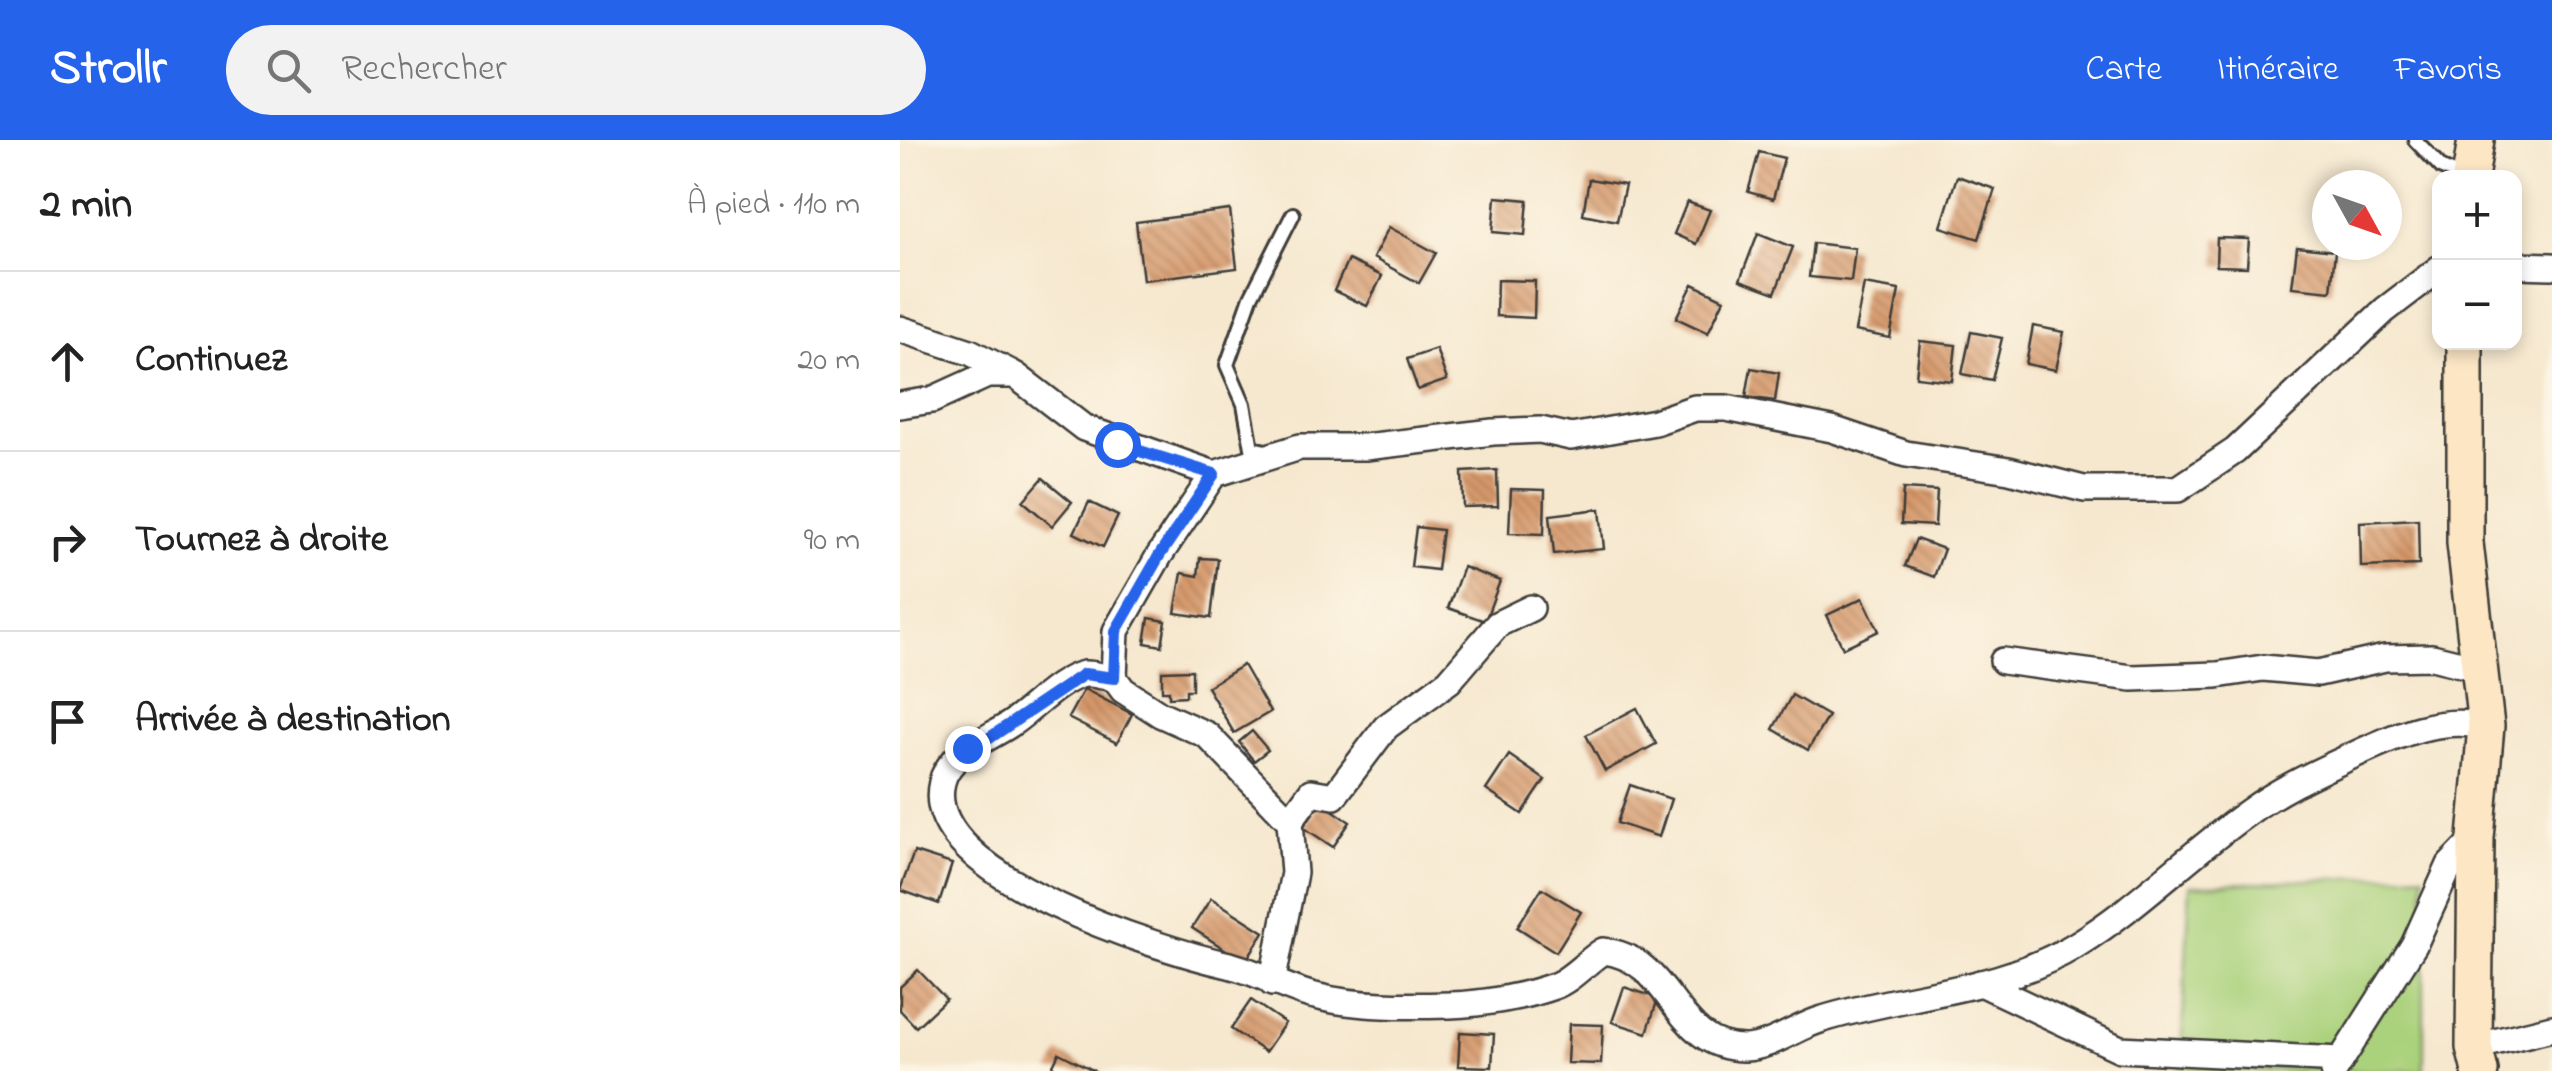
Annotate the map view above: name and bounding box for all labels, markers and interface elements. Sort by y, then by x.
search box [226,25,926,115]
text: Strollr [50,35,166,105]
text: Rechercher [341,42,507,98]
icon: search [261,43,316,98]
text: Carte [2086,45,2162,96]
text: Itinéraire [2217,45,2339,96]
text: Favoris [2394,45,2502,96]
north arrow [2312,170,2402,260]
map controls [2432,170,2522,350]
button: + [2432,170,2522,260]
text: 2 min [40,175,132,236]
text: À pied · 110 m [687,182,860,229]
button: − [2432,260,2522,350]
text: Continuez [135,333,287,389]
icon: ahead [40,334,95,389]
text: 20 m [797,338,860,385]
route start [1095,422,1141,468]
text: Tournez à droite [135,513,388,569]
icon: right [40,514,95,569]
text: 90 m [804,518,860,565]
text: Arrivée à destination [135,693,450,749]
icon: arrive [40,694,95,749]
route end [945,726,991,772]

